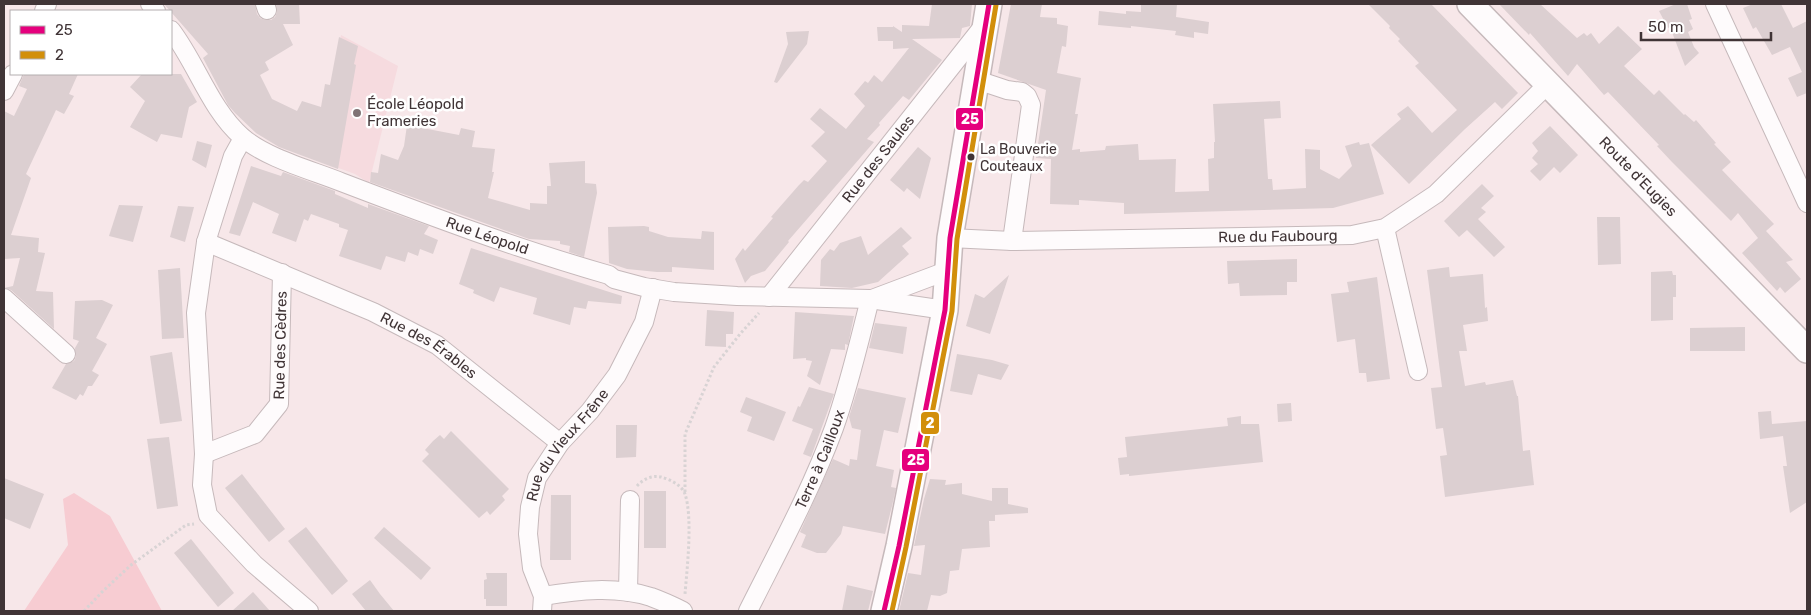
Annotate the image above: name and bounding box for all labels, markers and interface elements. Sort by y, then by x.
legend [10,10,172,75]
scale bar [1641,10,1771,42]
text: 50 m [1648,18,1683,36]
text: 25 [55,21,73,39]
text: 2 [55,46,64,64]
place label: École Léopold Frameries [367,95,464,130]
marker: École Léopold Frameries [351,107,363,119]
line badge: 25 [955,107,984,131]
text: 25 [961,111,979,128]
street label: Rue des Saules [838,112,918,206]
street label: Route d'Eugies [1595,133,1681,221]
place label: La Bouverie Couteaux [980,141,1057,175]
marker: La Bouverie Couteaux [966,152,976,162]
street label: Rue Léopold [443,213,531,258]
street label: Rue du Faubourg [1218,226,1338,246]
street label: Rue des Cèdres [270,290,291,400]
street label: Rue des Érables [377,308,481,383]
street label: Rue du Vieux Frêne [523,385,612,503]
street label: Terre à Cailloux [792,408,849,512]
line badge: 2 [920,411,940,435]
text: 2 [925,415,935,432]
line badge: 25 [901,448,930,472]
text: 25 [907,452,925,469]

